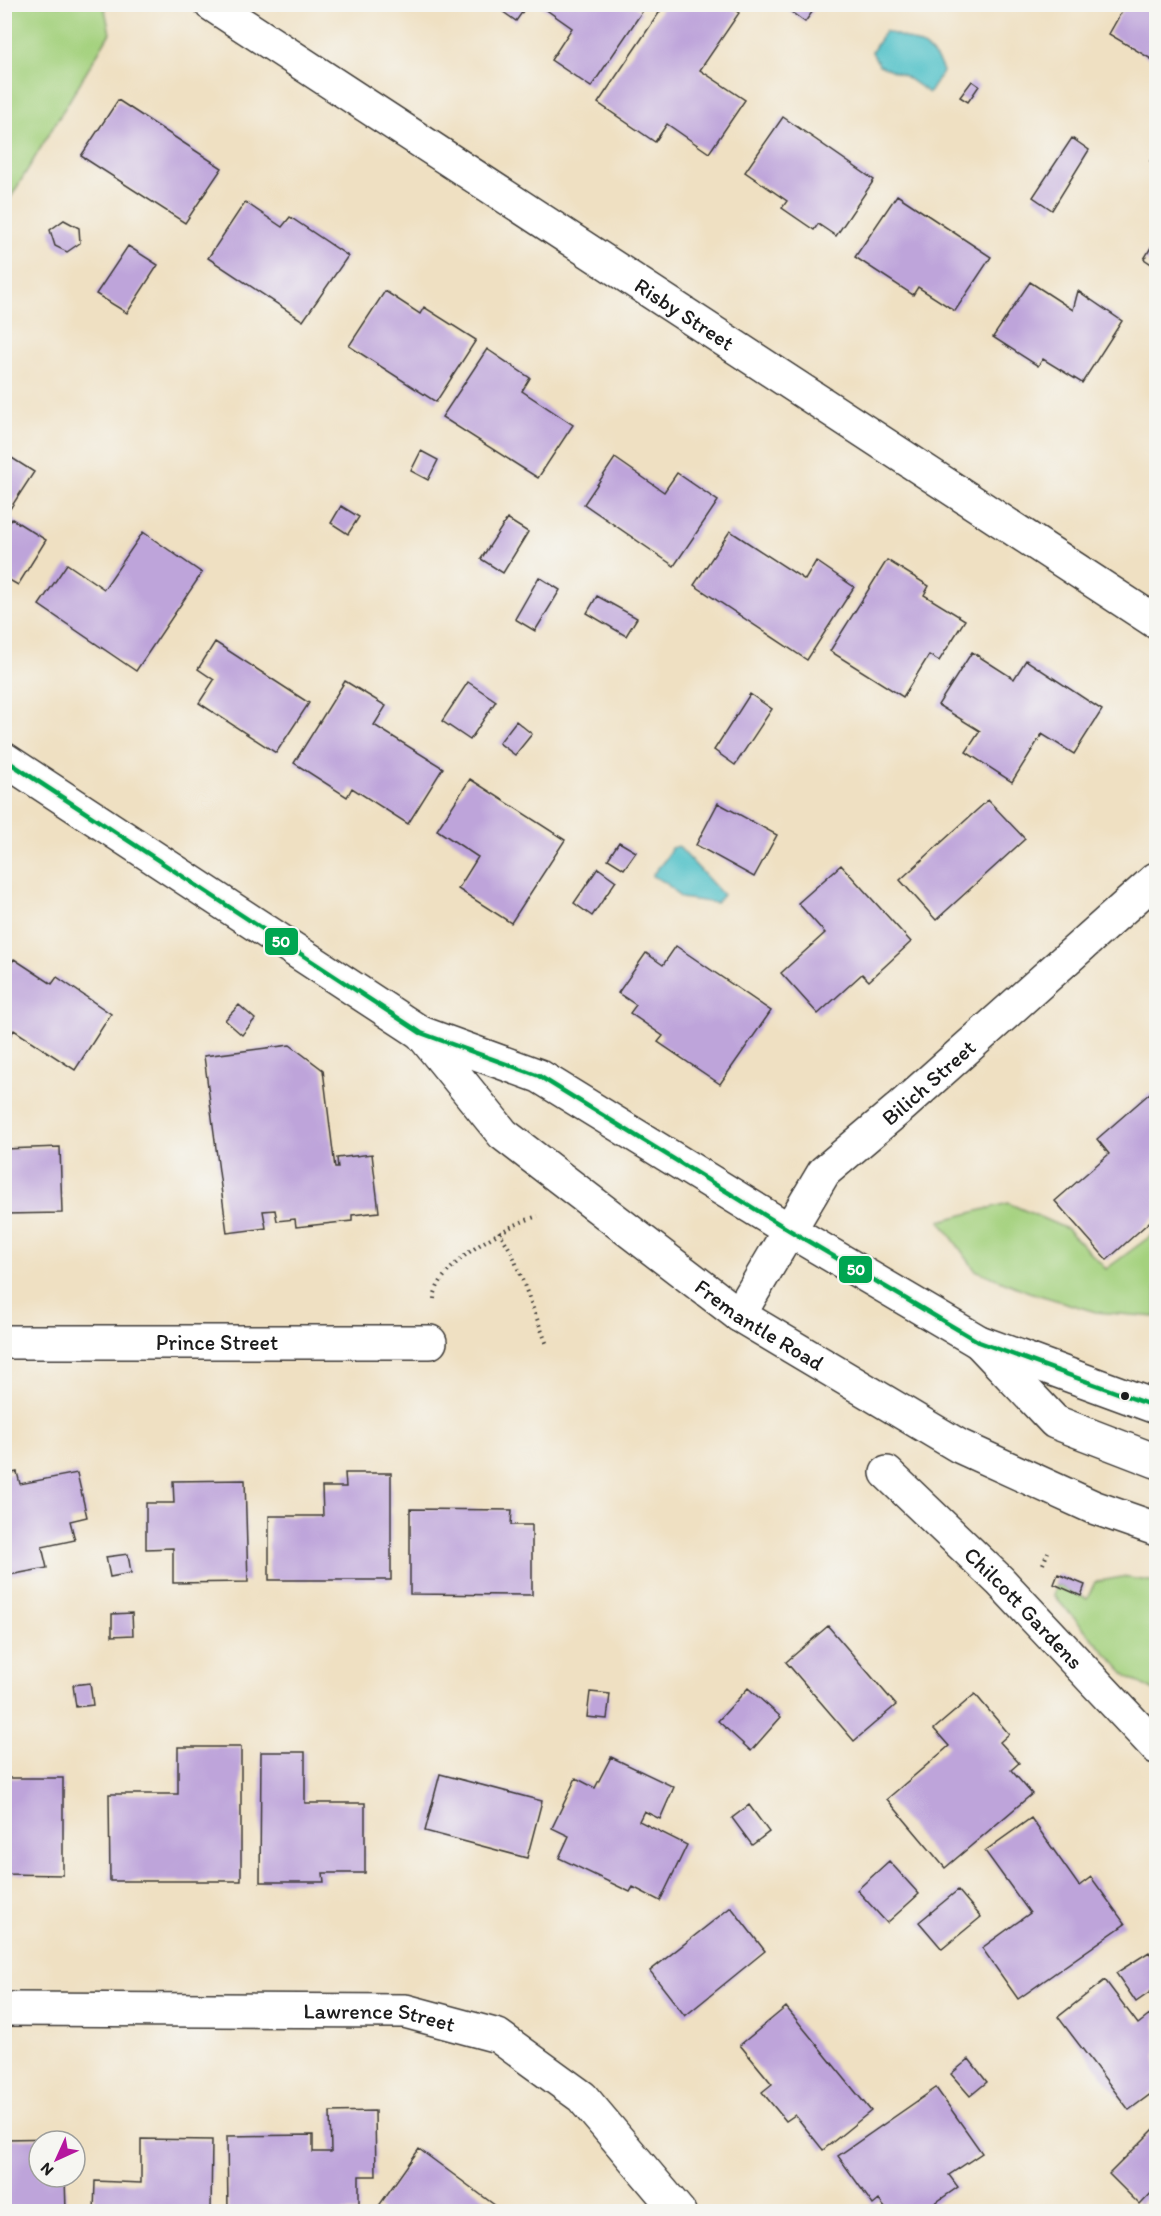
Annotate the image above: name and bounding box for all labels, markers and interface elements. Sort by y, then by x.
street label: Risby Street [629,272,739,357]
line badge: 50 [264,927,299,956]
text: 50 [272,932,290,951]
street label: Bilich Street [876,1034,981,1131]
line badge: 50 [838,1255,873,1284]
text: 50 [847,1260,865,1279]
street label: Fremantle Road [689,1273,829,1377]
street label: Prince Street [156,1329,278,1356]
unlabelled marker [1119,1390,1131,1402]
street label: Chilcott Gardens [958,1541,1089,1675]
street label: Lawrence Street [303,1997,458,2038]
north arrow [27,2129,87,2189]
text: N [36,2159,57,2180]

